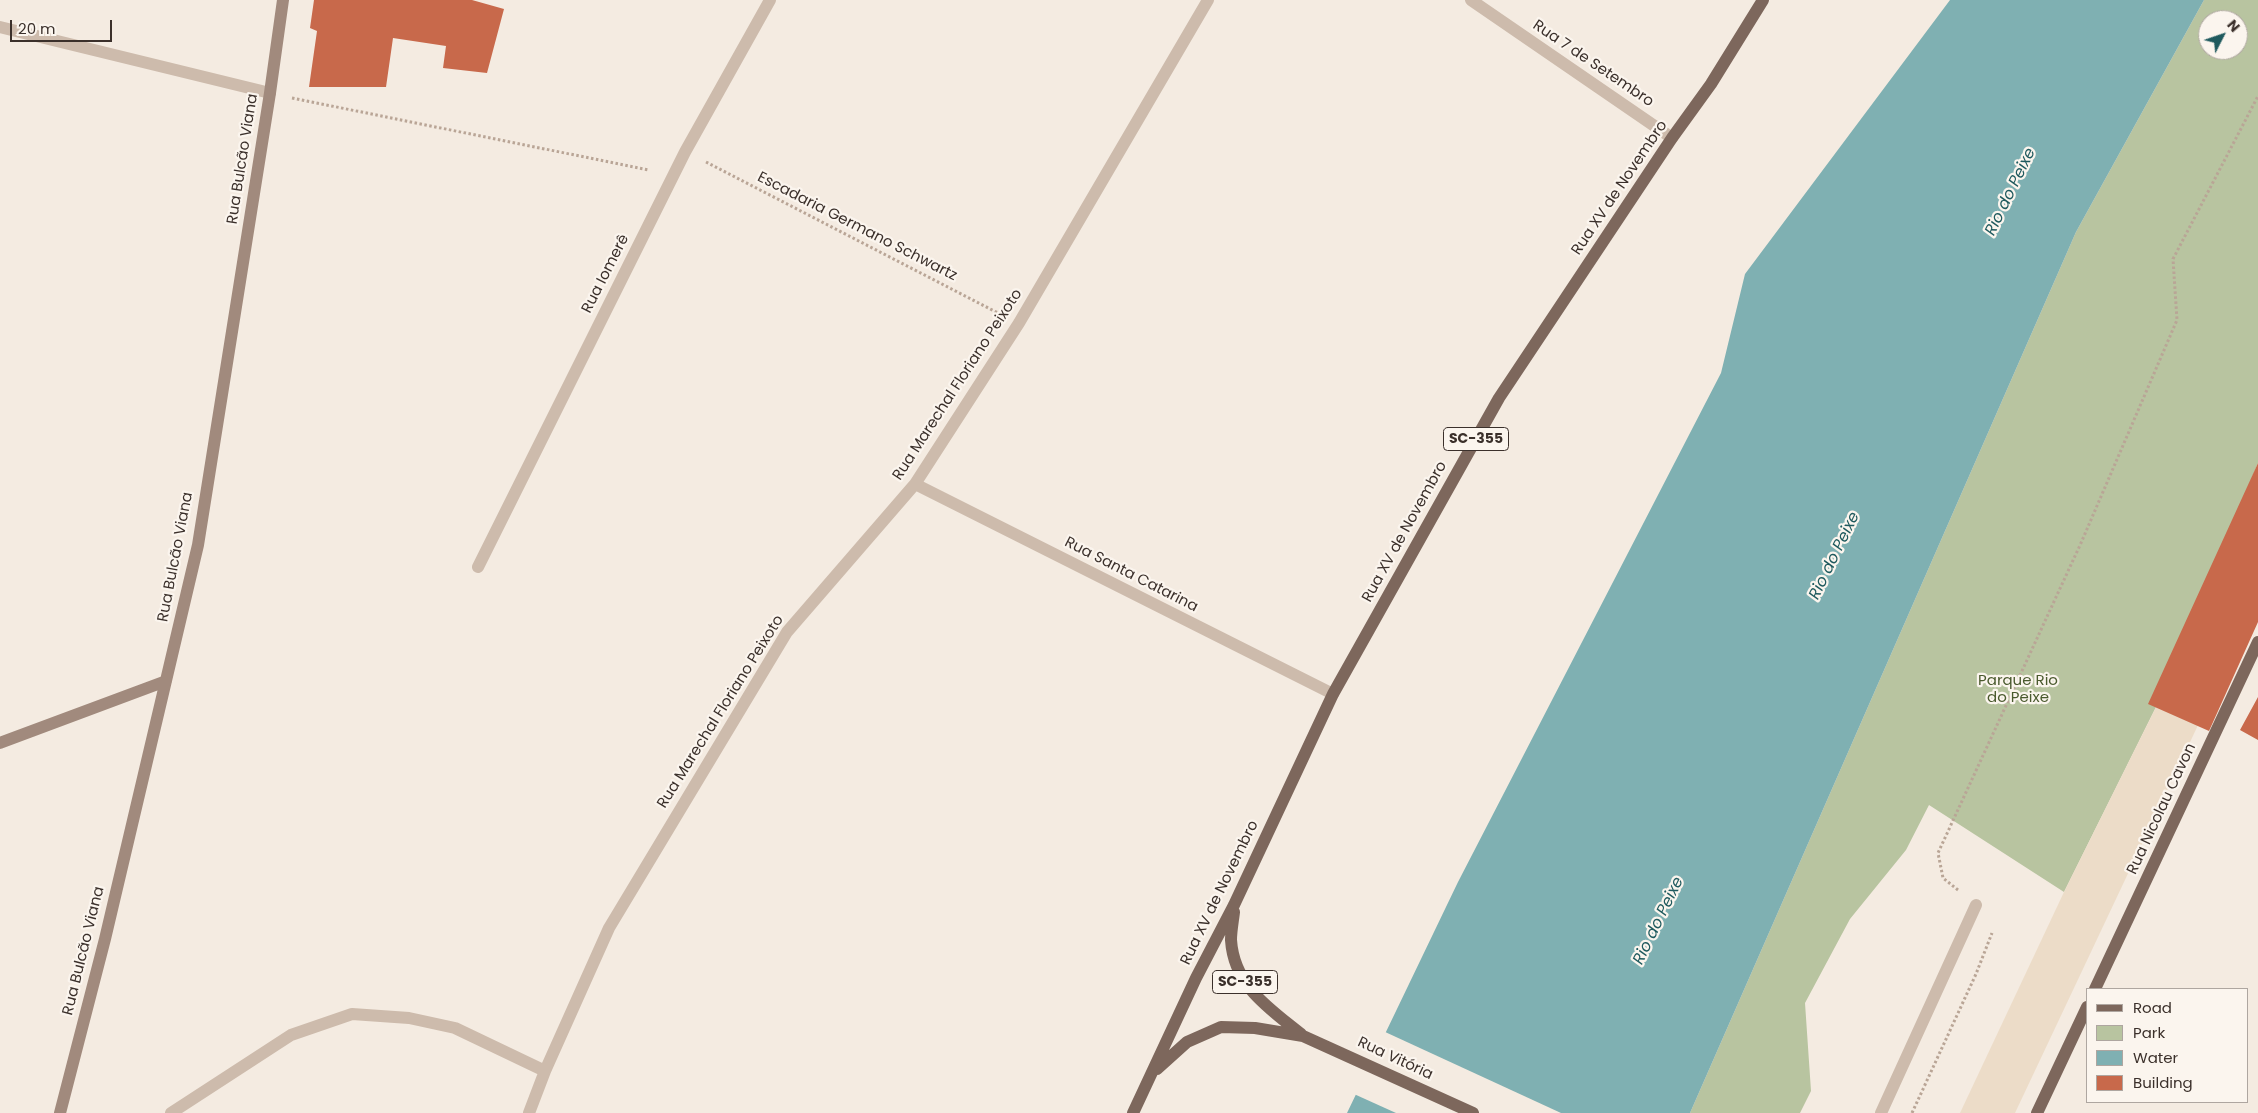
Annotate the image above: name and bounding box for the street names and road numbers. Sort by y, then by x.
street label: Rua 7 de Setembro [1529,17,1657,111]
street label: Rua Bulcão Viana [224,92,262,226]
street label: Rua XV de Novembro [1568,117,1672,259]
street label: Escadaria Germano Schwartz [754,169,960,285]
street label: Rua Iomerê [579,232,633,316]
street label: Rua Marechal Floriano Peixoto [889,286,1027,484]
road number: SC-355 [1444,428,1508,450]
street label: Rua XV de Novembro [1359,458,1451,606]
street label: Rua Bulcão Viana [155,491,197,623]
street label: Rua Santa Catarina [1061,534,1201,616]
street label: Rua Marechal Floriano Peixoto [654,612,788,812]
street label: Rua Nicolau Cavon [2124,741,2200,877]
street label: Rua XV de Novembro [1177,818,1263,968]
street label: Rua Bulcão Viana [59,885,109,1017]
road number: SC-355 [1212,970,1278,994]
street label: Rua Vitória [1354,1034,1436,1084]

